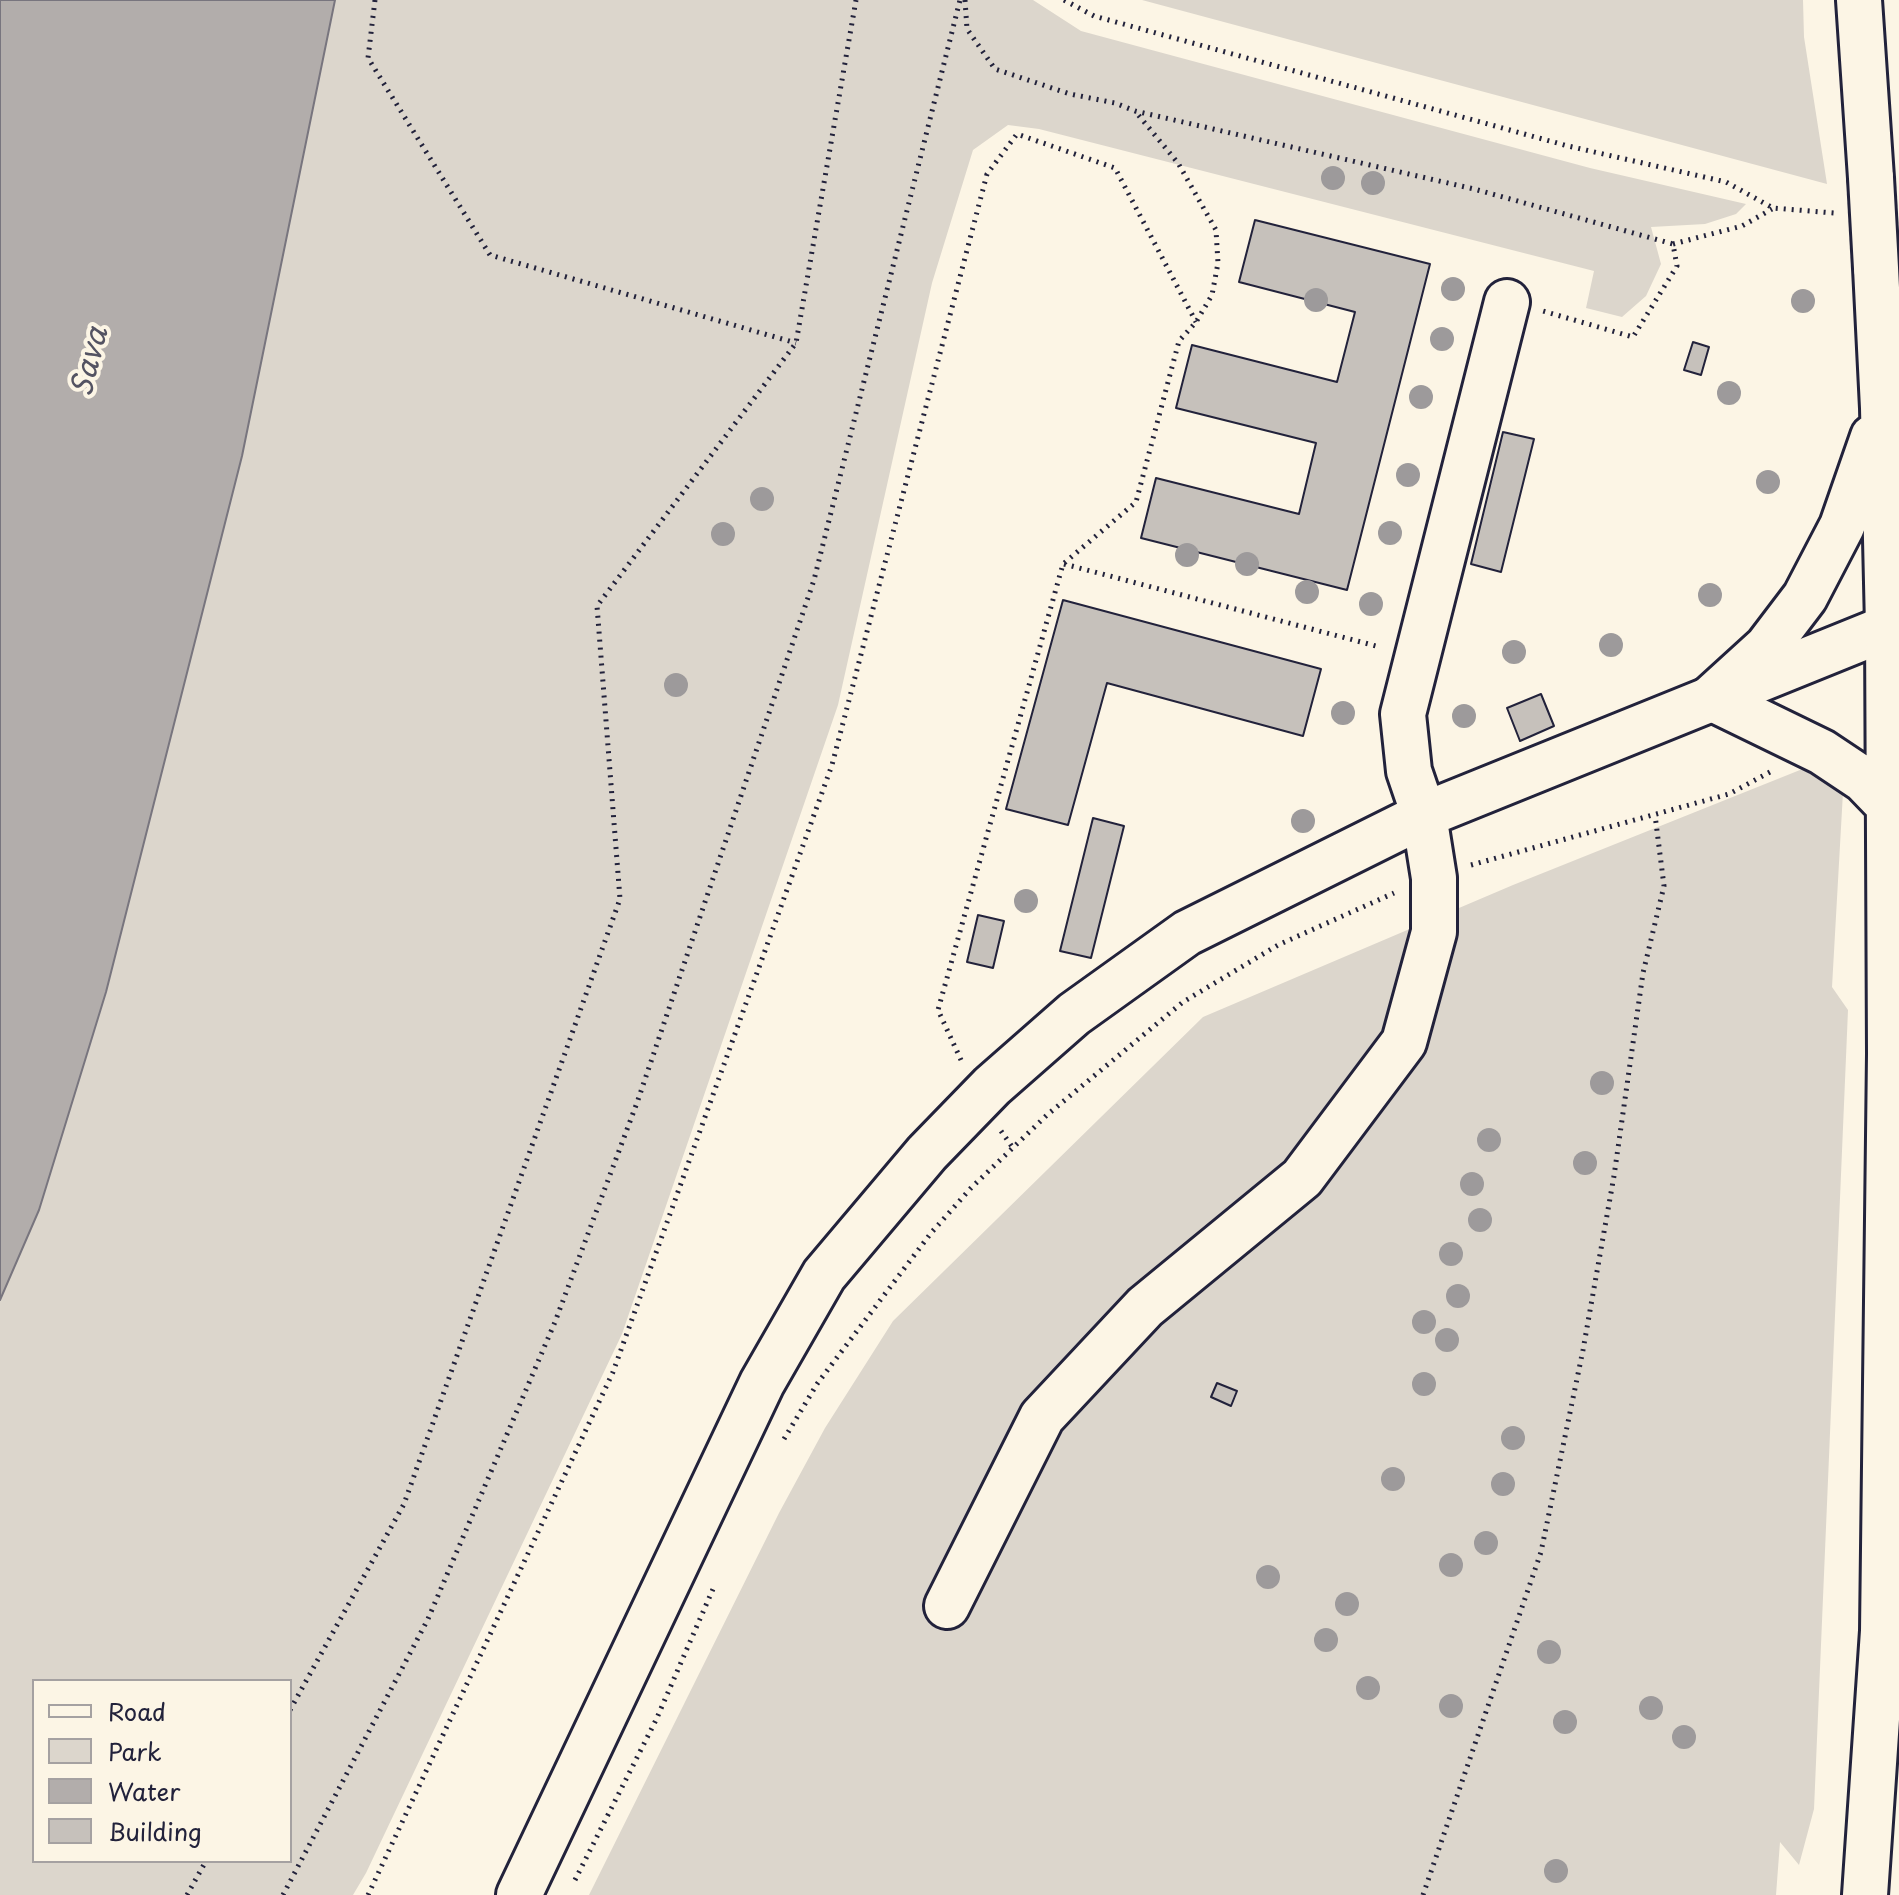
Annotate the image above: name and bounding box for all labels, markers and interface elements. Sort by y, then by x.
water label: Sava [65,324,117,400]
legend [32,1679,292,1863]
text: Road [108,1693,166,1729]
text: Park [108,1733,162,1769]
text: Water [108,1773,180,1809]
text: Building [108,1813,202,1849]

